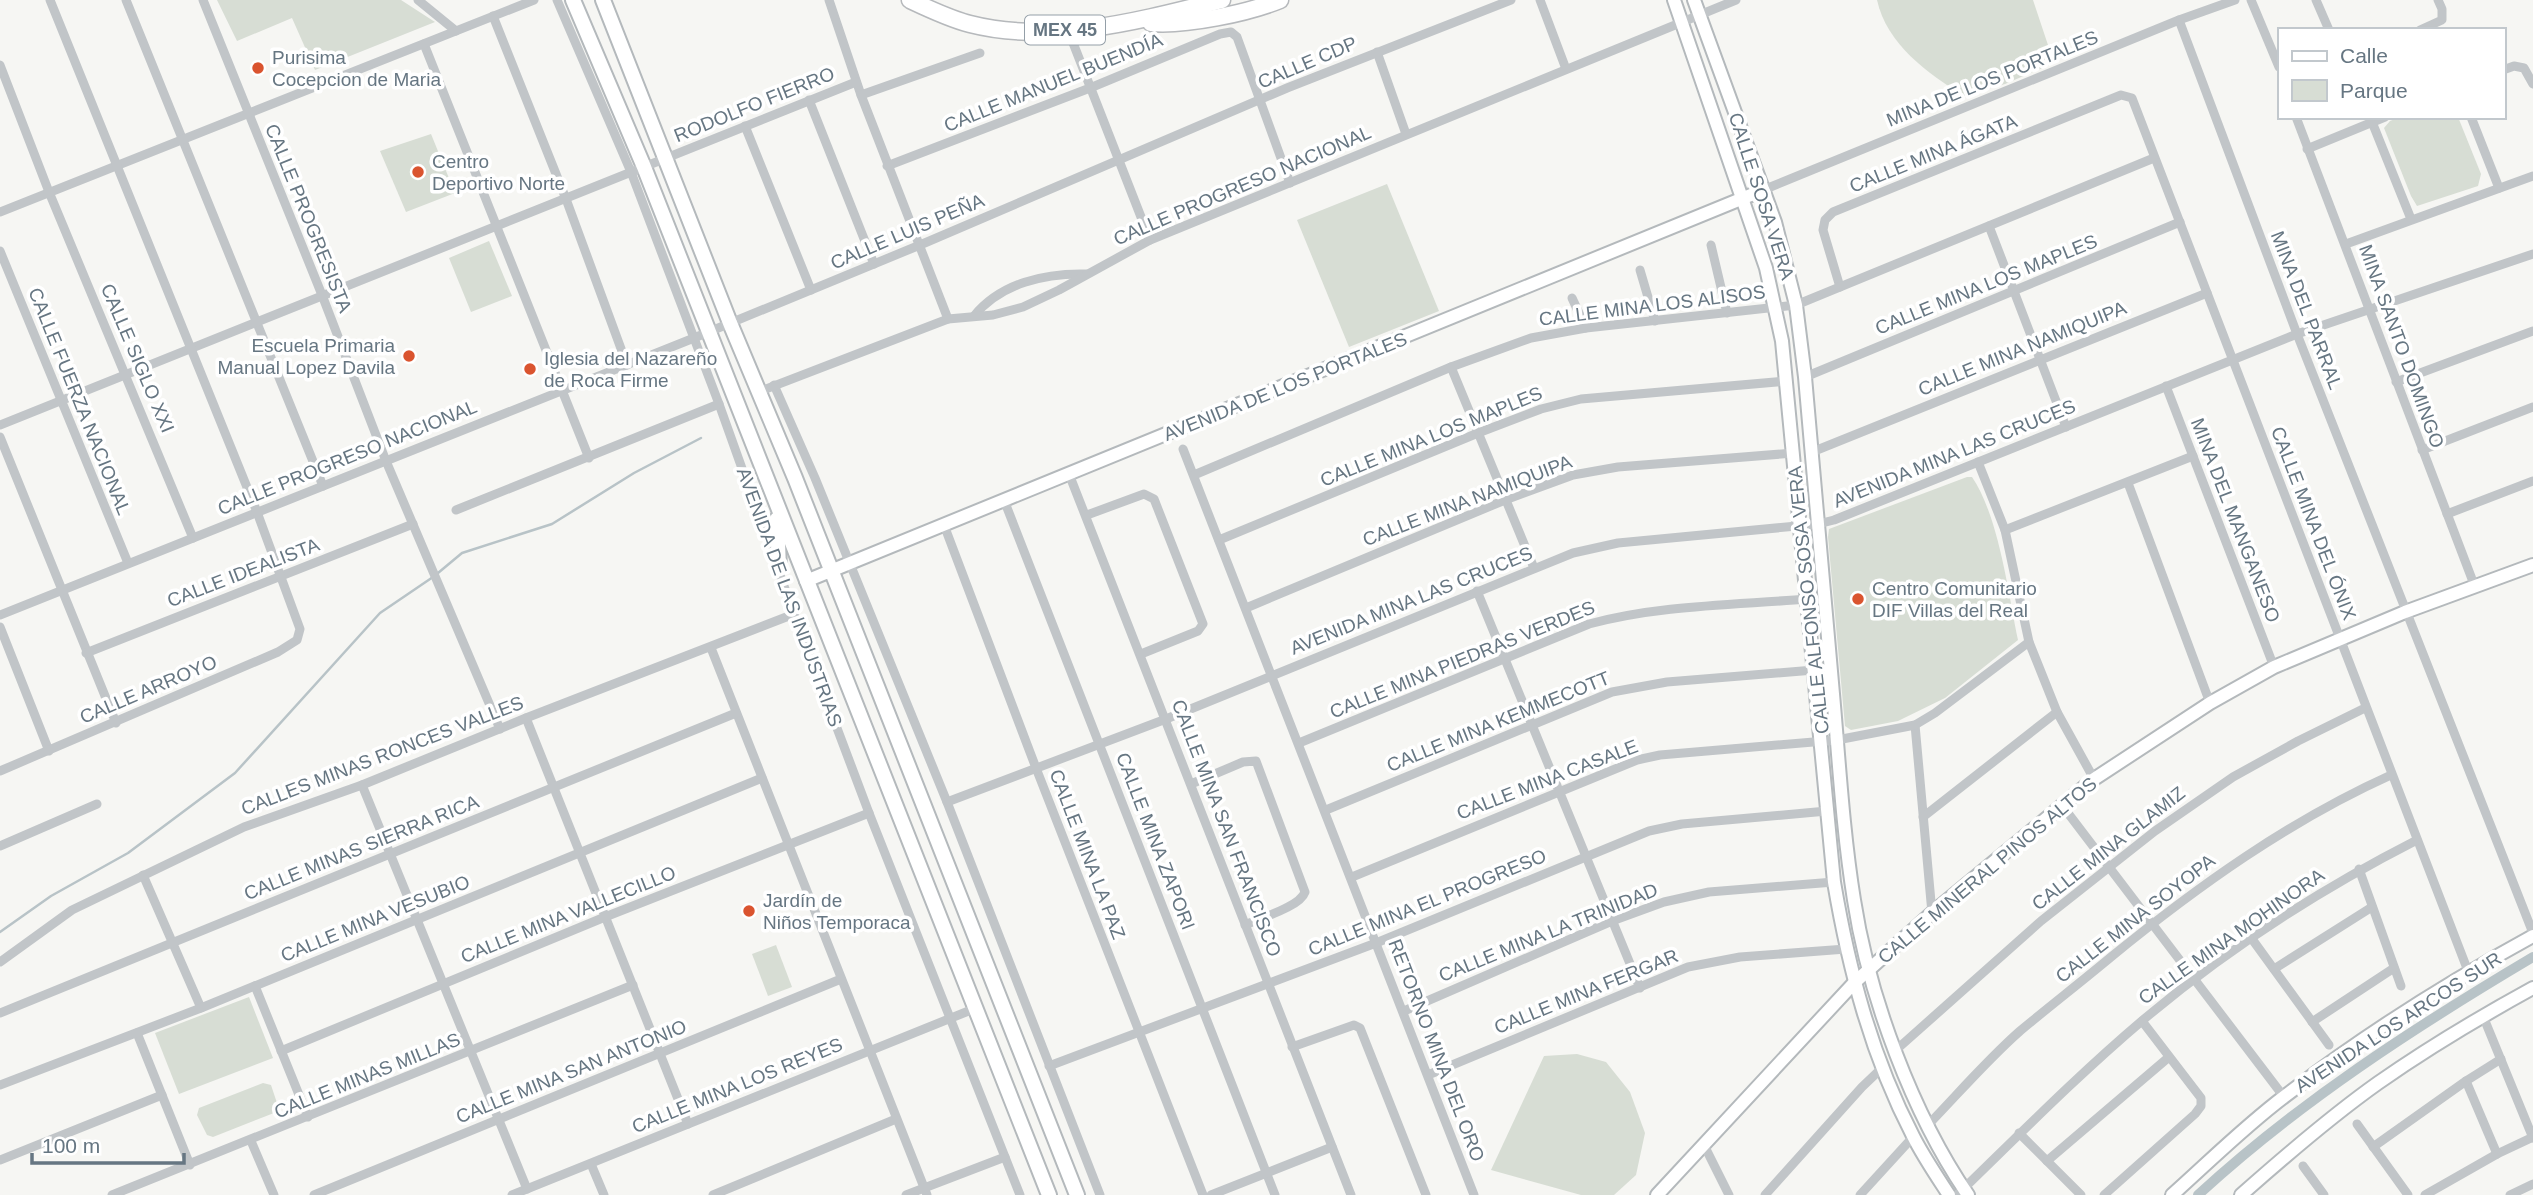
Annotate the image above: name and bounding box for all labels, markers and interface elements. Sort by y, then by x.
road number: MEX 45 [1025,15,1105,44]
street label: MINA DE LOS PORTALES [1883,26,2101,131]
legend [2278,28,2505,119]
street label: CALLE MANUEL BUENDÍA [941,29,1166,136]
street label: CALLE CDP [1254,32,1360,93]
text: Calle [2340,44,2388,67]
place label: Purisima Cocepcion de Maria [272,47,441,90]
marker: Purisima Cocepcion de Maria [250,60,266,76]
street label: RODOLFO FIERRO [671,63,837,146]
text: Parque [2340,79,2408,102]
street label: CALLE SOSA VERA [1725,110,1799,283]
street label: CALLE MINA ÁGATA [1846,110,2020,197]
street label: CALLE PROGRESISTA [261,121,356,316]
street label: CALLE PROGRESO NACIONAL [1110,122,1374,249]
place label: Centro Deportivo Norte [432,151,565,194]
marker: Centro Deportivo Norte [410,164,426,180]
street label: CALLE LUIS PEÑA [827,189,987,273]
street label: MINA DEL PARRAL [2267,228,2346,392]
street label: CALLE MINA LOS MAPLES [1872,230,2100,339]
street label: MINA SANTO DOMINGO [2355,242,2448,451]
street label: CALLE SIGLO XXI [97,281,178,436]
street label: CALLE MINA LOS ALISOS [1538,281,1767,330]
street label: CALLE FUERZA NACIONAL [24,285,135,518]
street label: CALLE MINA NAMIQUIPA [1915,297,2130,400]
street label: AVENIDA DE LOS PORTALES [1160,328,1410,445]
place label: Escuela Primaria Manual Lopez Davila [218,335,395,378]
marker: Escuela Primaria Manual Lopez Davila [401,348,417,364]
place label: Iglesia del Nazareño de Roca Firme [544,348,717,391]
marker: Iglesia del Nazareño de Roca Firme [522,361,538,377]
street label: CALLE MINA LOS MAPLES [1317,382,1545,491]
street label: AVENIDA MINA LAS CRUCES [1830,395,2078,512]
street label: CALLE PROGRESO NACIONAL [215,396,480,519]
street label: MINA DEL MANGANESO [2187,415,2284,625]
street label: CALLE MINA DEL ÓNIX [2267,424,2360,623]
street label: CALLE MINA NAMIQUIPA [1360,451,1575,550]
street label: AVENIDA DE LAS INDUSTRIAS [733,465,846,730]
street label: CALLE ALFONSO SOSA VERA [1784,465,1833,735]
street label: CALLE IDEALISTA [164,534,322,611]
street label: AVENIDA MINA LAS CRUCES [1287,542,1535,659]
place label: Centro Comunitario DIF Villas del Real [1872,578,2037,621]
marker: Centro Comunitario DIF Villas del Real [1850,591,1866,607]
street label: CALLE MINA PIEDRAS VERDES [1327,597,1598,722]
street label: CALLE ARROYO [77,651,220,728]
street label: CALLE MINA KEMMECOTT [1384,667,1613,776]
street label: CALLES MINAS RONCES VALLES [238,692,526,819]
street label: CALLE MINA SAN FRANCISCO [1168,697,1285,960]
street label: CALLE MINA CASALE [1454,735,1641,824]
street label: CALLE MINA ZAPORI [1112,750,1199,933]
street label: CALLE MINA LA PAZ [1045,766,1130,942]
street label: CALLE MINERAL PINOS ALTOS [1874,773,2101,968]
street label: CALLE MINA GLAMIZ [2028,782,2189,915]
street label: CALLE MINAS SIERRA RICA [241,791,482,904]
street label: CALLE MINA EL PROGRESO [1305,845,1549,960]
street label: CALLE MINA SOYOPA [2052,850,2219,987]
street label: CALLE MINA VALLECILLO [458,862,679,967]
street label: CALLE MINA MOHINORA [2134,864,2328,1009]
street label: CALLE MINA VESUBIO [278,871,473,966]
street label: CALLE MINA LA TRINIDAD [1436,879,1661,986]
place label: Jardín de Niños Temporaca [763,890,911,933]
marker: Jardín de Niños Temporaca [741,903,757,919]
street label: RETORNO MINA DEL ORO [1384,936,1489,1164]
street label: CALLE MINA FERGAR [1491,945,1681,1038]
street label: AVENIDA LOS ARCOS SUR [2291,948,2505,1097]
street label: CALLE MINA SAN ANTONIO [453,1016,690,1127]
street label: CALLE MINAS MILLAS [271,1029,463,1122]
street label: CALLE MINA LOS REYES [629,1034,845,1137]
scale bar [32,1122,184,1166]
text: 100 m [42,1134,100,1157]

